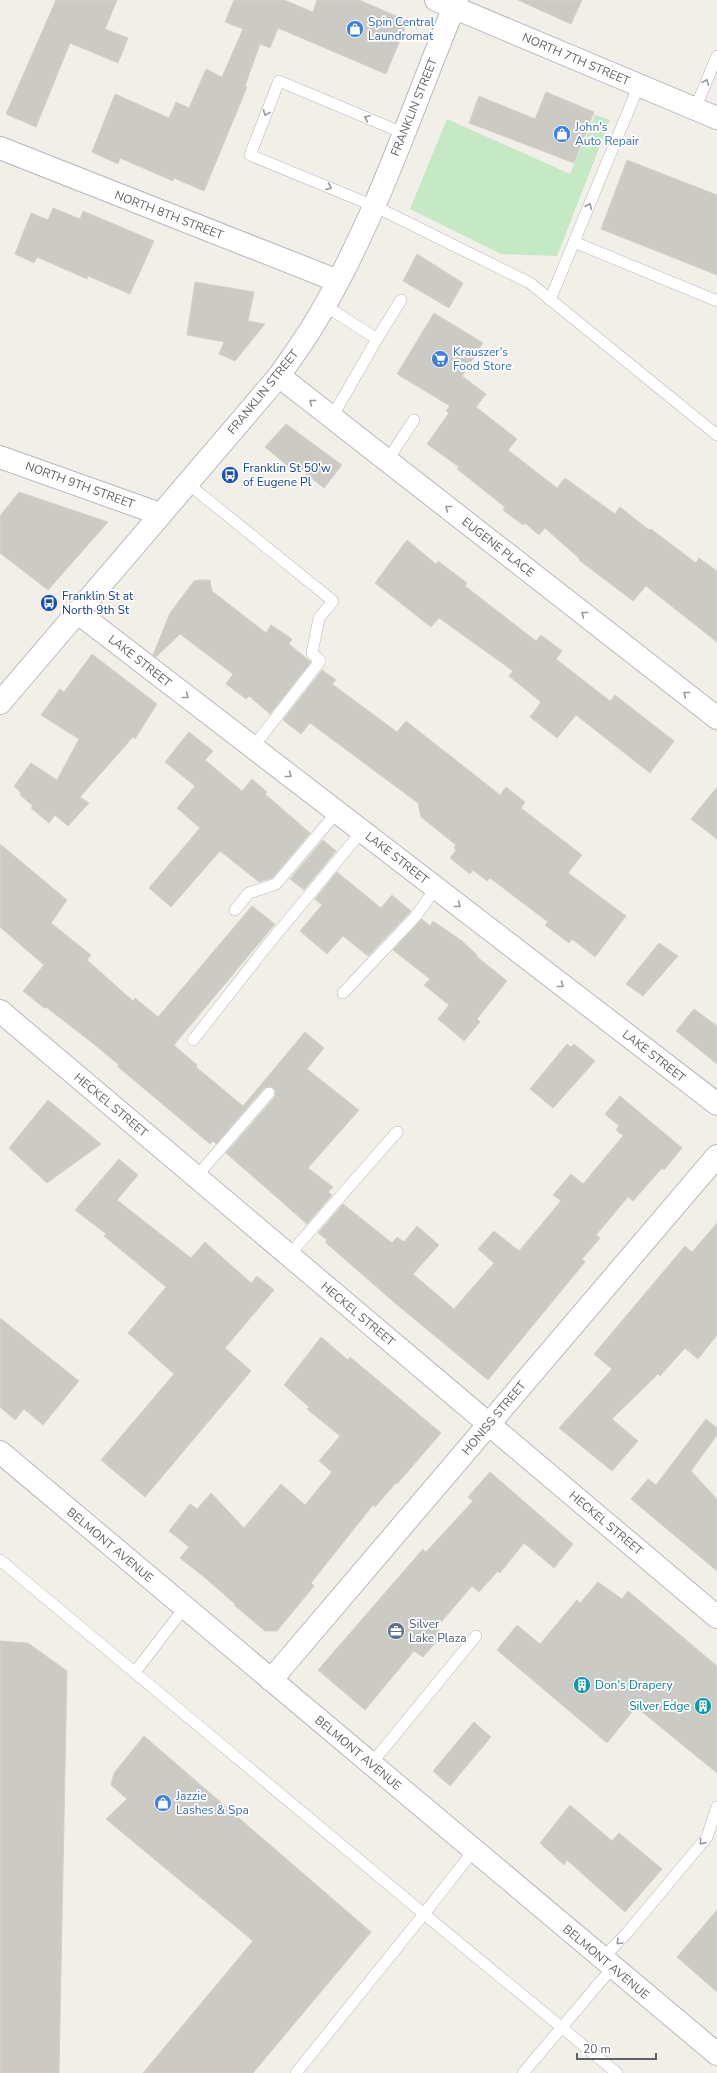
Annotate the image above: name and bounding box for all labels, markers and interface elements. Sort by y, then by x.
place label: Spin Central Laundromat [368,14,435,44]
shop icon: Spin Central Laundromat [345,19,365,39]
street label: NORTH 7TH STREET [520,29,633,89]
street label: FRANKLIN STREET [387,55,441,159]
one-way arrow [701,79,709,87]
one-way arrow [263,109,271,117]
one-way arrow [364,114,371,122]
place label: John's Auto Repair [574,119,640,149]
shop icon: John's Auto Repair [552,124,572,144]
one-way arrow [325,183,332,191]
street label: NORTH 8TH STREET [112,187,226,243]
one-way arrow [584,203,592,211]
place label: Krauszer's Food Store [453,344,512,374]
street label: FRANKLIN STREET [224,346,303,438]
supermarket icon: Krauszer's Food Store [430,349,450,369]
one-way arrow [310,400,317,407]
street label: NORTH 9TH STREET [23,458,138,513]
place label: Franklin St 50'w of Eugene Pl [243,460,331,490]
bus stop icon: Franklin St 50'w of Eugene Pl [220,465,240,485]
one-way arrow [445,505,452,513]
street label: EUGENE PLACE [458,514,538,580]
place label: Franklin St at North 9th St [62,588,134,618]
bus stop icon: Franklin St at North 9th St [39,593,59,613]
one-way arrow [581,611,588,618]
street label: LAKE STREET [105,631,176,691]
one-way arrow [181,691,188,698]
one-way arrow [684,691,691,698]
one-way arrow [284,770,291,777]
street label: LAKE STREET [362,828,433,888]
one-way arrow [454,901,461,908]
one-way arrow [557,980,564,987]
street label: LAKE STREET [619,1026,690,1086]
street label: HECKEL STREET [71,1069,152,1141]
street label: HECKEL STREET [318,1278,399,1350]
street label: HONISS STREET [458,1377,530,1458]
street label: HECKEL STREET [566,1487,647,1559]
street label: BELMONT AVENUE [63,1504,157,1586]
place label: Silver Lake Plaza [409,1616,467,1646]
office icon: Silver Lake Plaza [386,1621,406,1641]
building icon: Don's Drapery [572,1675,592,1695]
place label: Don's Drapery [595,1677,673,1693]
building icon: Silver Edge [693,1696,713,1716]
place label: Silver Edge [629,1698,690,1714]
street label: BELMONT AVENUE [311,1712,405,1794]
place label: Jazzie Lashes & Spa [175,1788,249,1818]
shop icon: Jazzie Lashes & Spa [153,1793,173,1813]
one-way arrow [700,1838,707,1845]
street label: BELMONT AVENUE [559,1921,653,2003]
one-way arrow [616,1937,624,1945]
scale bar [577,2035,656,2061]
text: 20 m [583,2041,611,2057]

